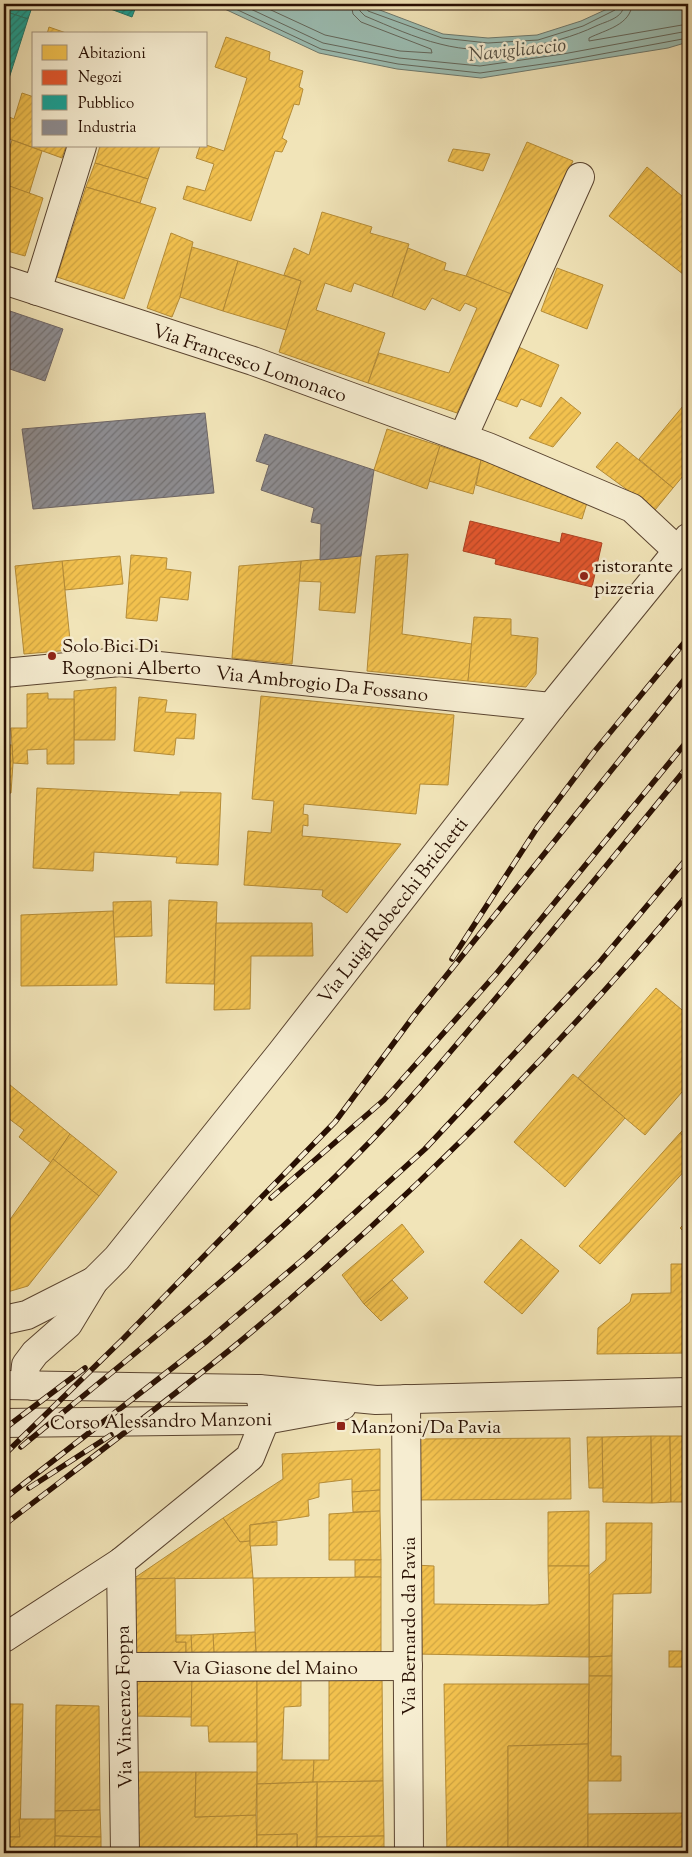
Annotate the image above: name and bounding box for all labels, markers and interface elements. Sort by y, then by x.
legend [32,32,208,148]
water label: Navigliaccio [467,32,568,71]
text: Abitazioni [78,44,146,65]
text: Negozi [78,68,122,89]
text: Pubblico [78,94,134,115]
text: Industria [78,118,137,139]
street label: Via Francesco Lomonaco [148,318,350,410]
place label: ristorante pizzeria [594,554,673,603]
marker: ristorante pizzeria [578,570,590,582]
place label: Solo Bici Di Rognoni Alberto [62,634,201,683]
marker: Solo Bici Di Rognoni Alberto [46,650,58,662]
street label: Via Ambrogio Da Fossano [214,661,430,710]
street label: Via Luigi Robecchi Brichetti [313,813,475,1010]
street label: Corso Alessandro Manzoni [50,1407,272,1438]
place label: Manzoni/Da Pavia [351,1415,501,1442]
marker: Manzoni/Da Pavia [335,1420,347,1432]
street label: Via Bernardo da Pavia [397,1536,424,1715]
street label: Via Vincenzo Foppa [111,1625,140,1789]
street label: Via Giasone del Maino [172,1656,358,1683]

